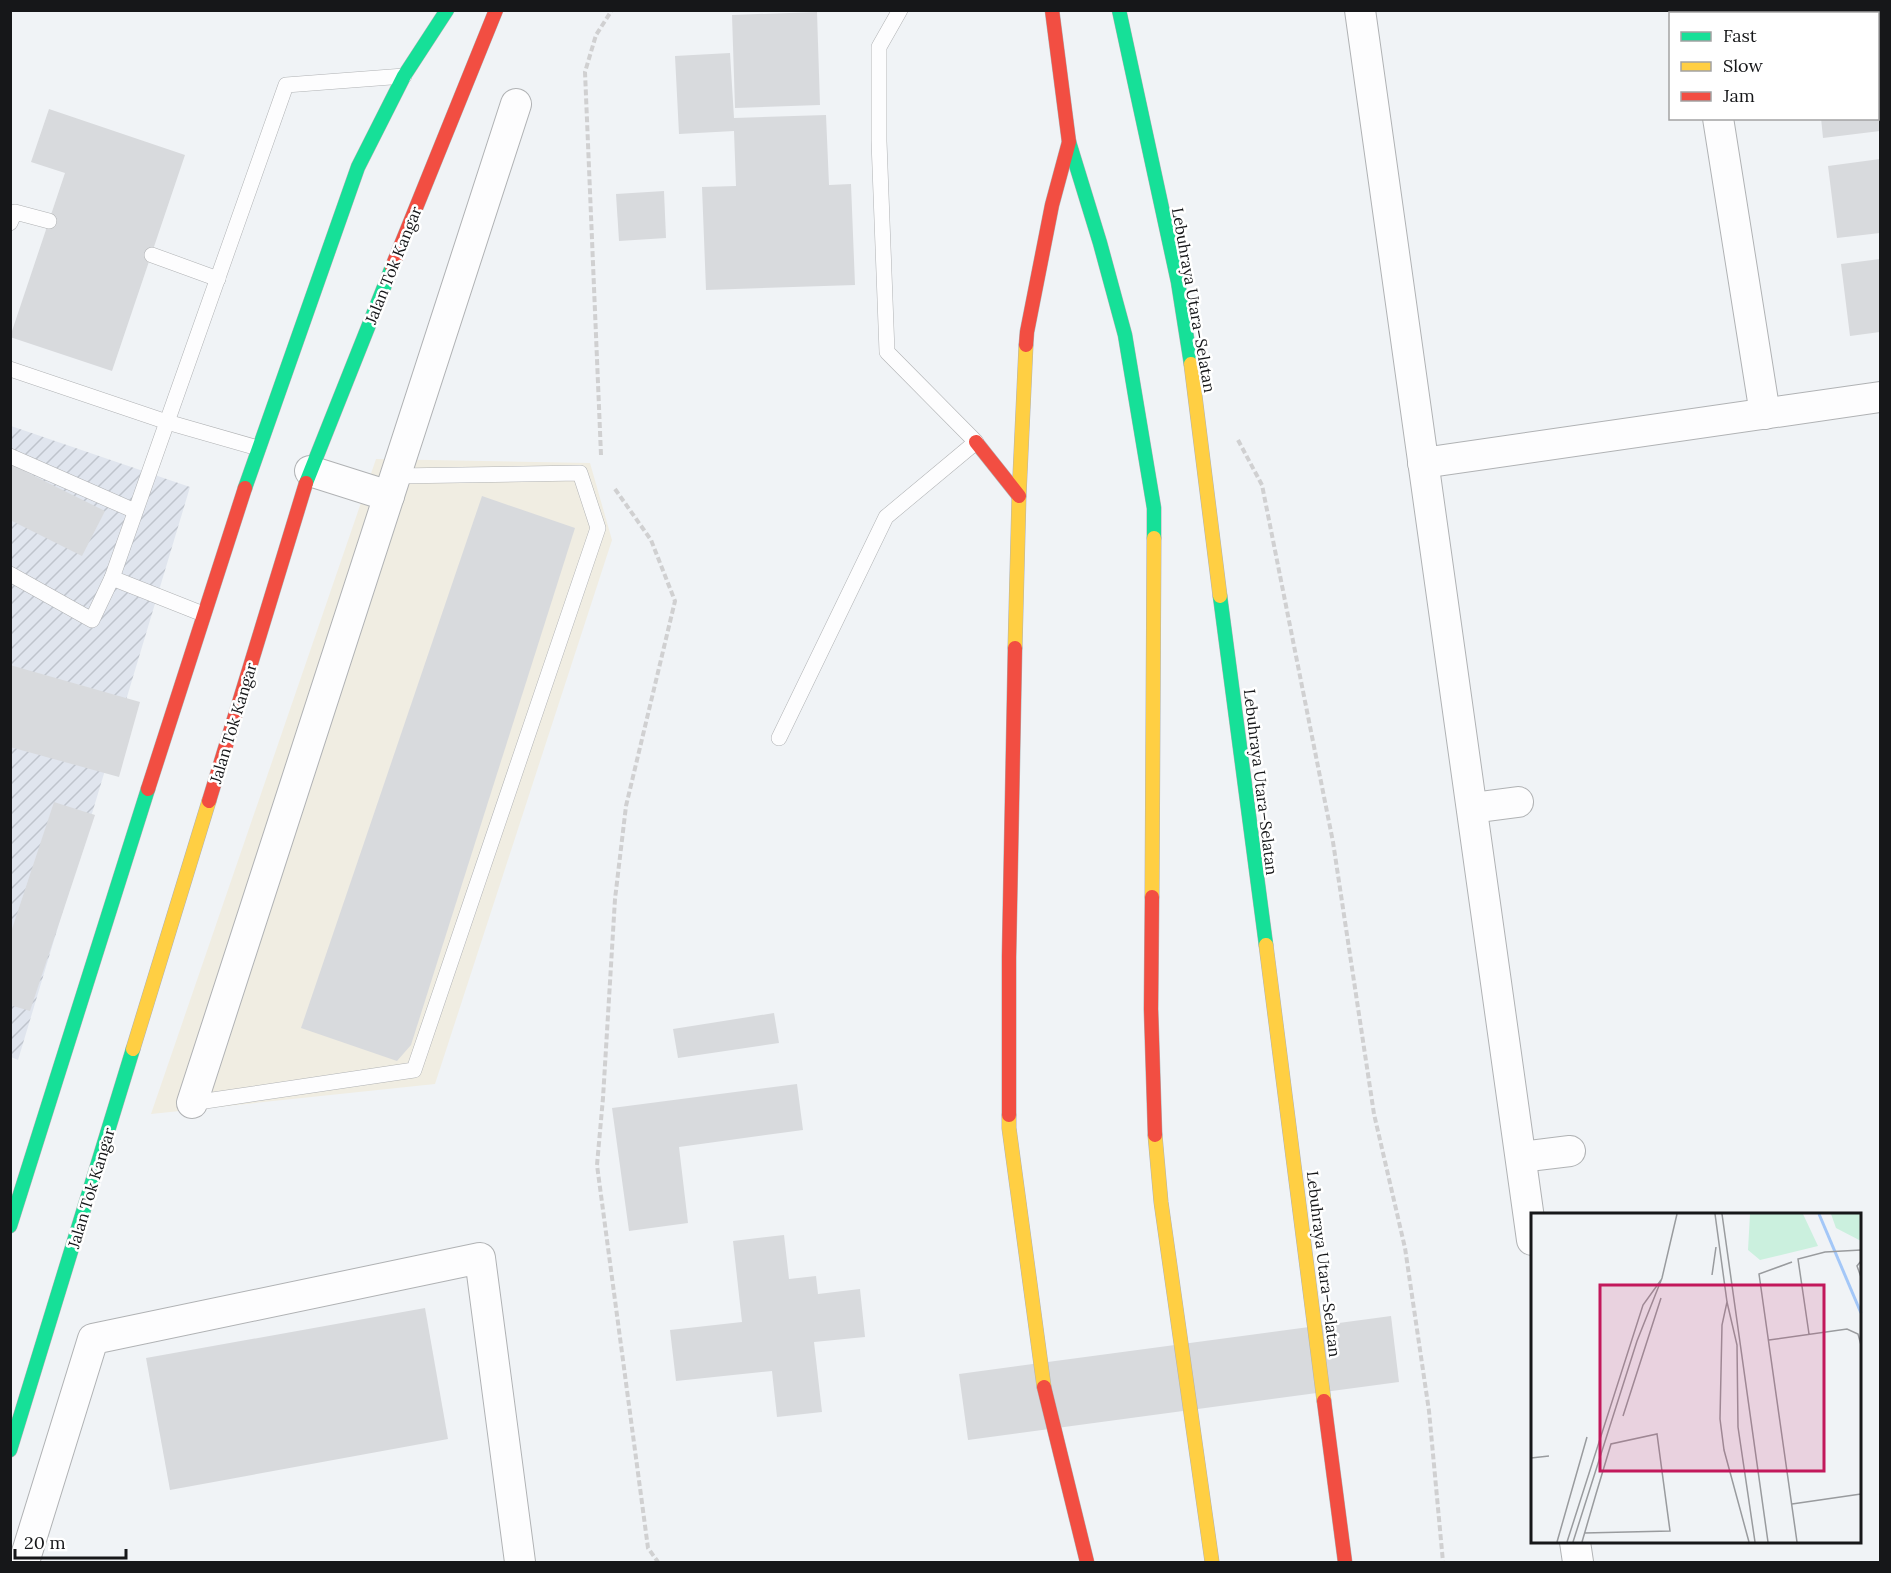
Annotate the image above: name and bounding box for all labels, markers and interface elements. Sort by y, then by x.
legend [1669,12,1879,120]
text: Fast [1723,24,1757,47]
text: Slow [1723,54,1763,77]
text: Jam [1722,84,1755,107]
street label: Jalan Tok Kangar [360,203,426,328]
street label: Lebuhraya Utara–Selatan [1168,206,1220,394]
street label: Jalan Tok Kangar [205,660,261,787]
street label: Lebuhraya Utara–Selatan [1240,688,1282,876]
street label: Jalan Tok Kangar [63,1125,119,1252]
street label: Lebuhraya Utara–Selatan [1303,1170,1345,1358]
inset map [1531,1213,1861,1543]
scale bar [15,1522,126,1560]
text: 20 m [24,1531,66,1554]

